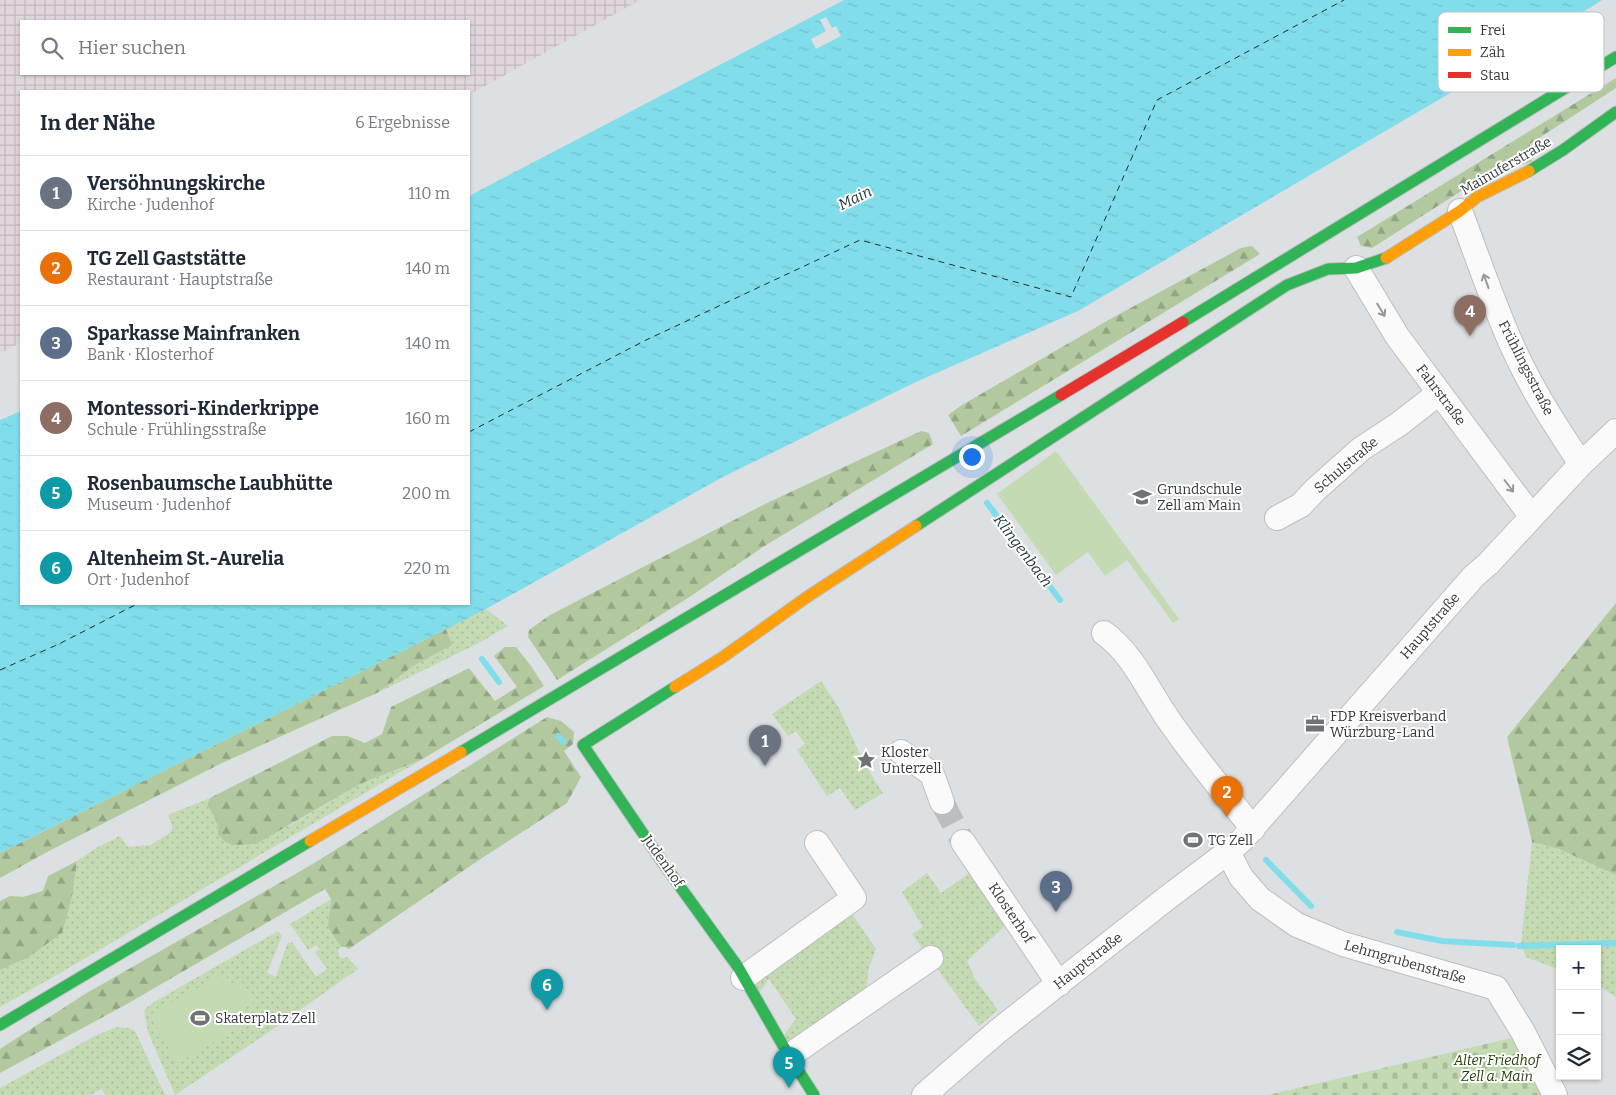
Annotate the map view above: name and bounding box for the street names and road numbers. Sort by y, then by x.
street label: Mainuferstraße [1458,133,1554,199]
street label: Frühlingsstraße [1495,318,1557,418]
street label: Fahrstraße [1413,361,1469,429]
street label: Schulstraße [1311,433,1381,497]
street label: Hauptstraße [1397,589,1463,663]
street label: Judenhof [638,831,688,891]
street label: Klosterhof [985,880,1038,947]
street label: Hauptstraße [1050,929,1126,993]
street label: Lehmgrubenstraße [1342,936,1468,988]

